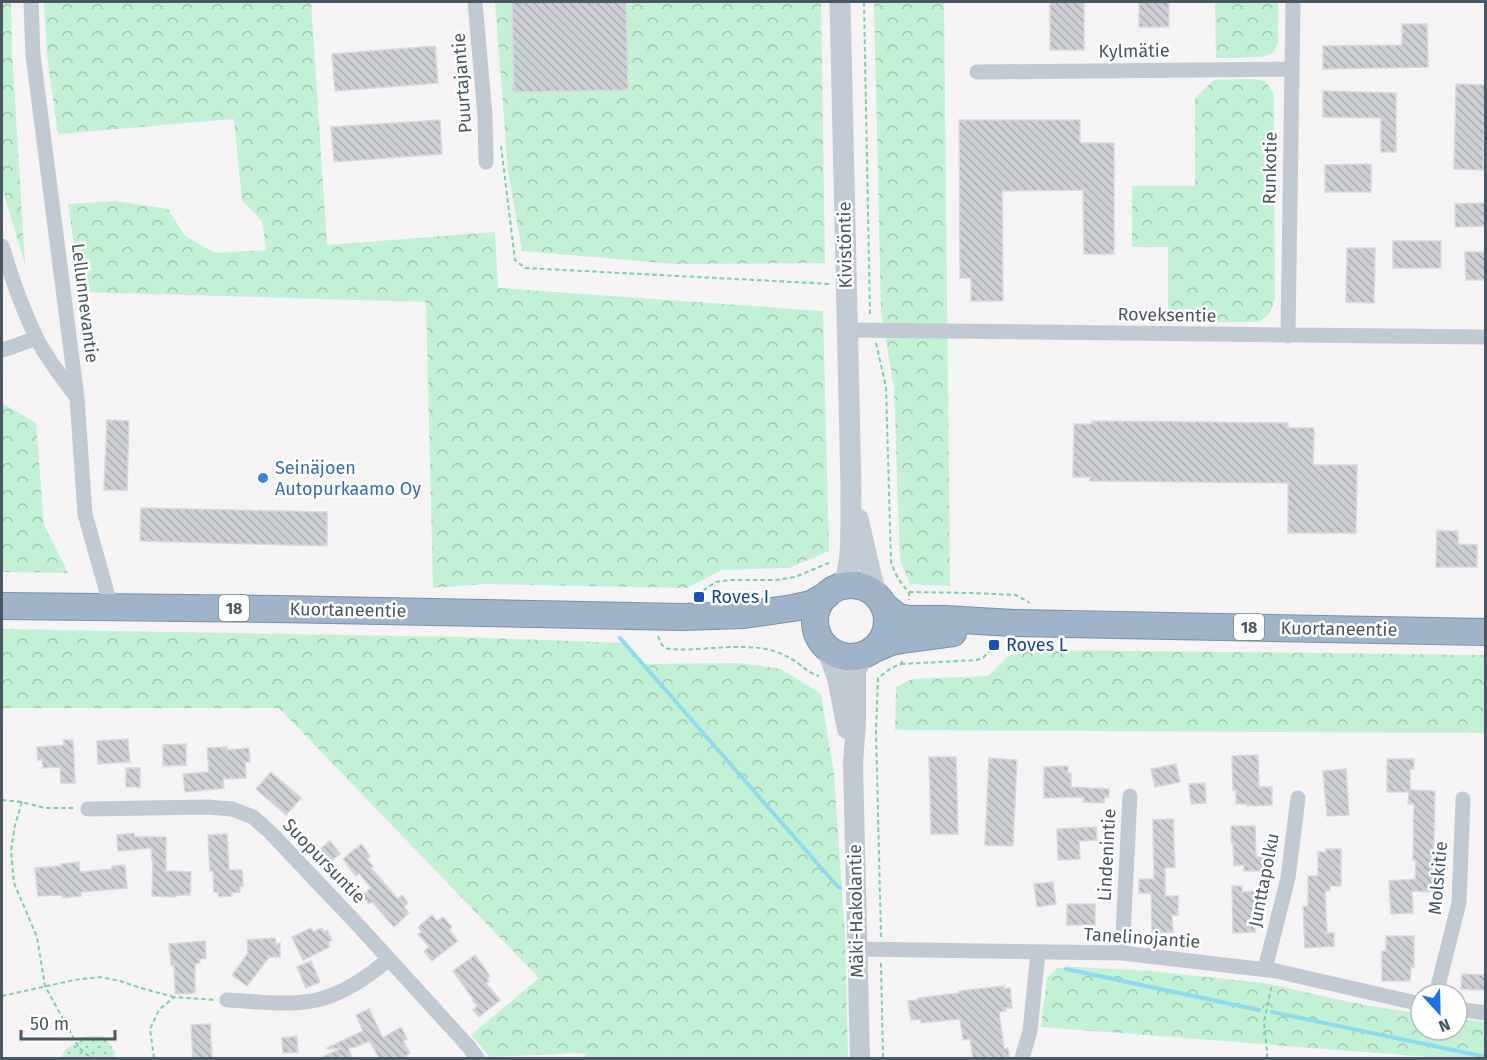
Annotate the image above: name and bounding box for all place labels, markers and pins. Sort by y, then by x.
place label: Seinäjoen Autopurkaamo Oy [275,457,421,500]
marker: Seinäjoen Autopurkaamo Oy [256,471,270,485]
place label: Roves I [711,586,769,608]
marker: Roves I [692,590,706,604]
place label: Roves L [1006,634,1068,656]
marker: Roves L [987,638,1001,652]

